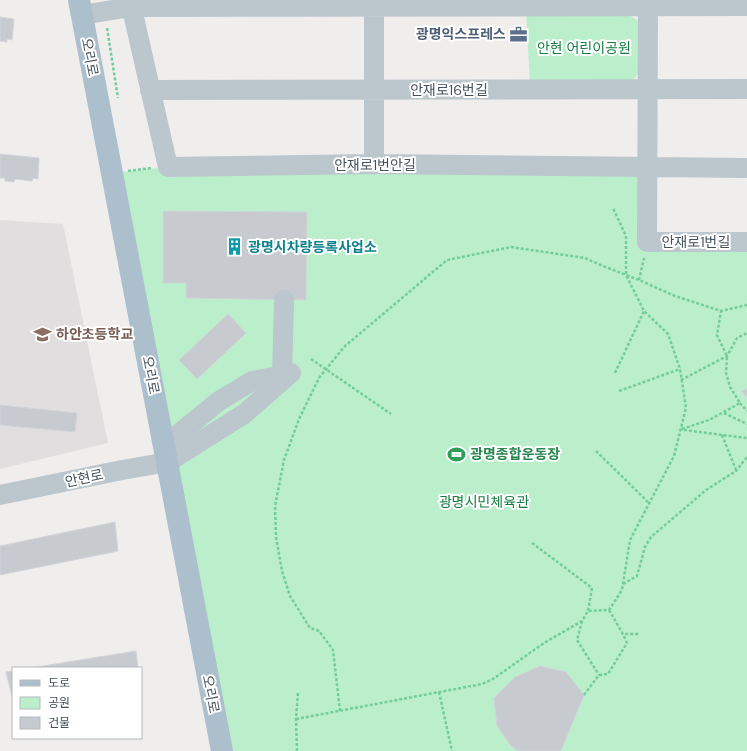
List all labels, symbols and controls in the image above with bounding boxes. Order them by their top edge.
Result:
office icon: 광명익스프레스 [509,24,529,44]
place label: 광명익스프레스 [416,25,506,43]
street label: 오리로 [77,36,103,78]
park label: 안현 어린이공원 [537,39,631,57]
street label: 안재로16번길 [410,81,488,99]
street label: 안재로1번안길 [334,156,416,174]
street label: 안재로1번길 [662,233,730,251]
building icon: 광명시차량등록사업소 [225,237,245,257]
place label: 광명시차량등록사업소 [248,238,377,256]
school or university icon: 하안초등학교 [33,324,53,344]
place label: 하안초등학교 [56,325,133,343]
street label: 오리로 [138,354,164,396]
sports icon: 광명종합운동장 [447,444,467,464]
place label: 광명종합운동장 [470,445,560,463]
street label: 안현로 [63,465,105,491]
park label: 광명시민체육관 [439,493,529,511]
legend [12,667,142,739]
street label: 오리로 [198,673,224,715]
text: 도로 [48,675,70,691]
text: 공원 [48,695,70,711]
text: 건물 [48,715,70,731]

